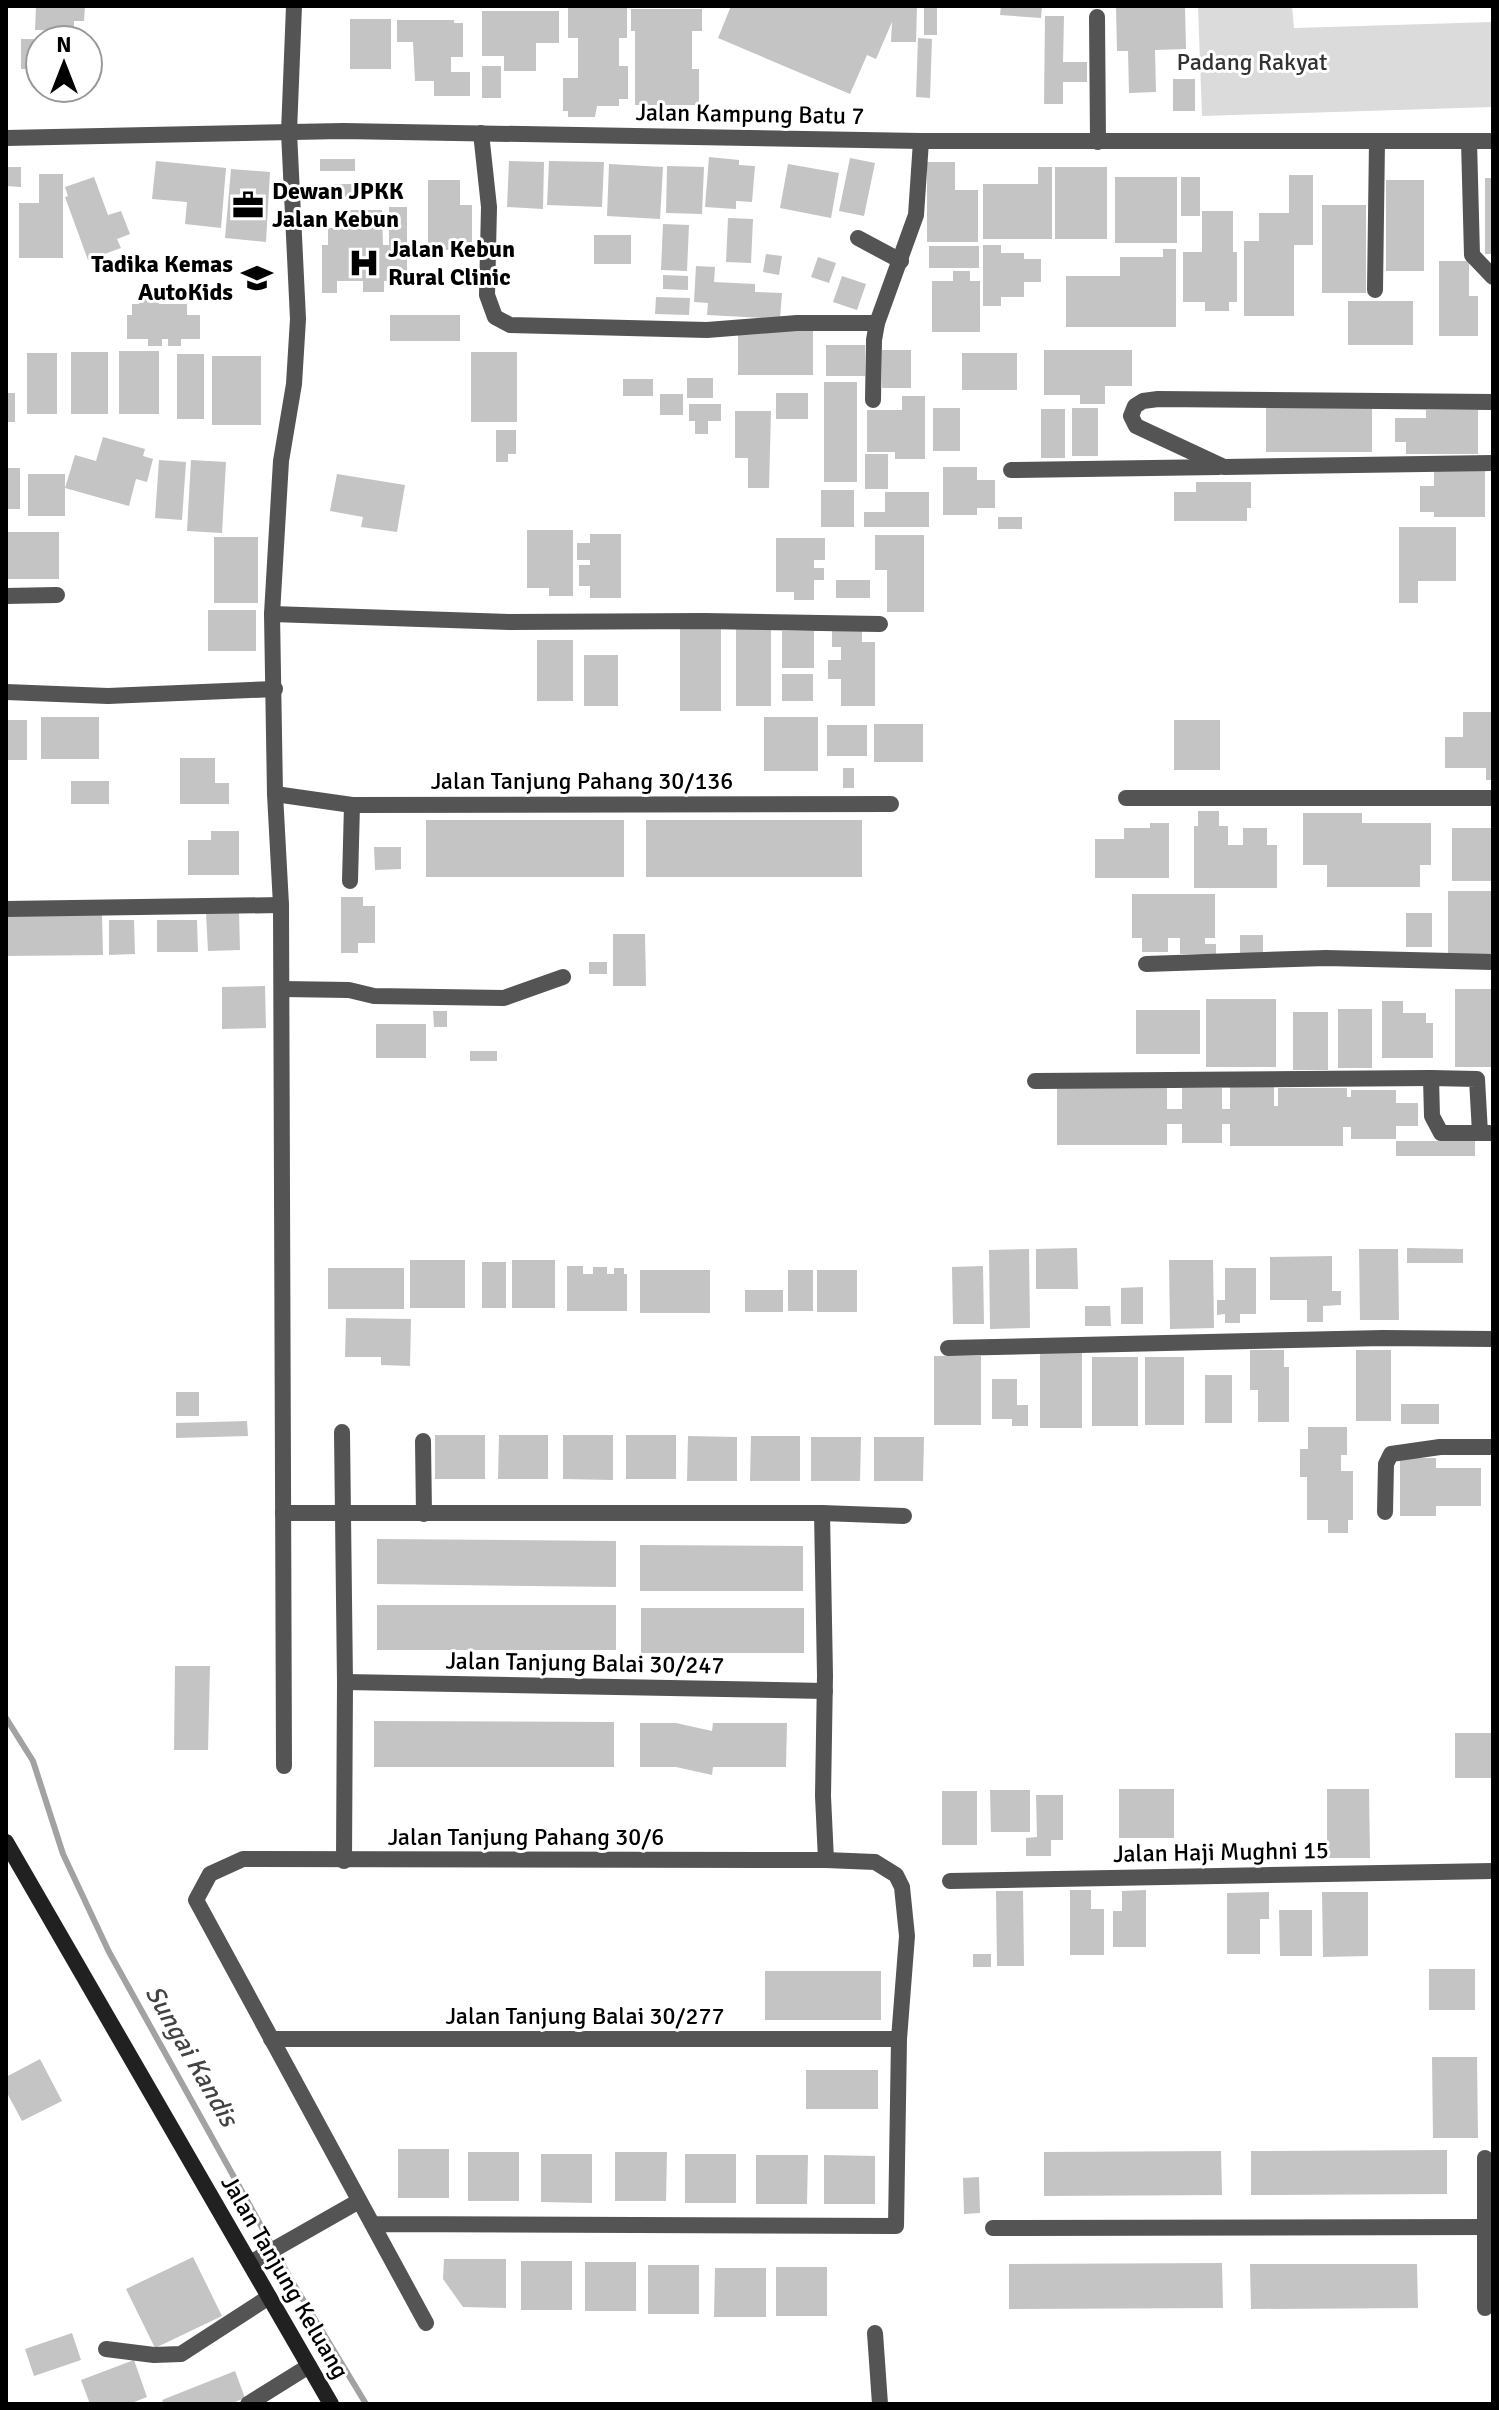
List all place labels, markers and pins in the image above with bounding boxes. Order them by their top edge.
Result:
place label: Dewan JPKK Jalan Kebun [272,176,404,234]
office icon: Dewan JPKK Jalan Kebun [231,188,265,222]
place label: Jalan Kebun Rural Clinic [388,234,515,292]
hospital icon: Jalan Kebun Rural Clinic [347,246,381,280]
place label: Tadika Kemas AutoKids [91,249,233,307]
school or university icon: Tadika Kemas AutoKids [240,261,274,295]

